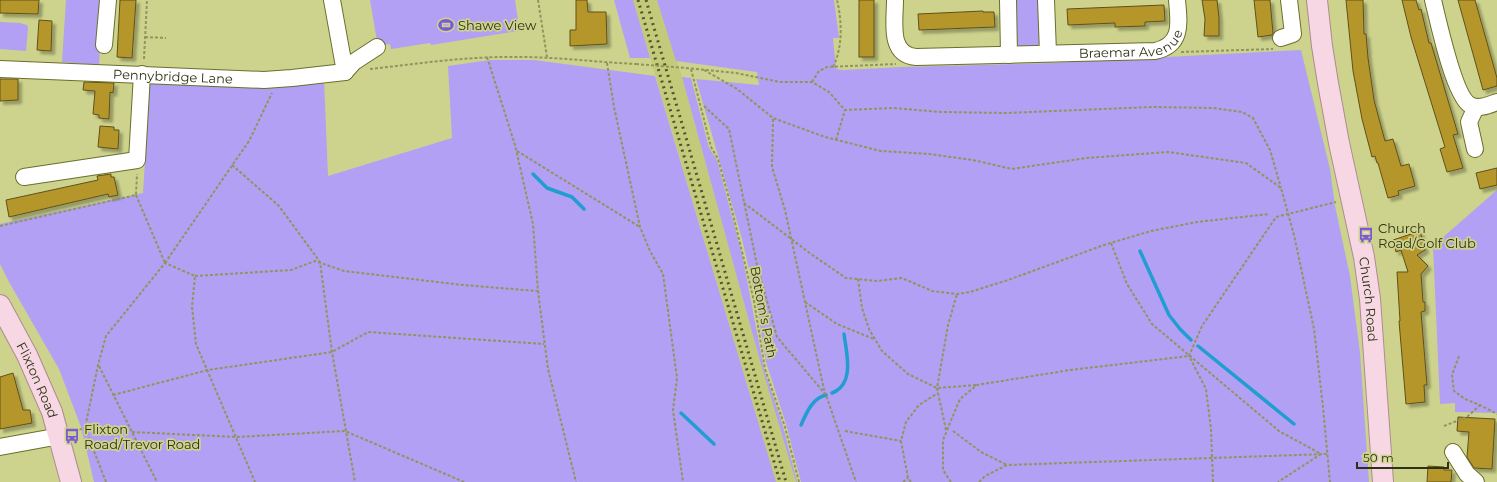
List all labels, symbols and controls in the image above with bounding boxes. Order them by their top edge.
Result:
sports icon: Shawe View [437,16,455,34]
place label: Shawe View [458,17,537,33]
street label: Braemar Avenue [1079,27,1186,61]
street label: Pennybridge Lane [113,66,233,87]
place label: Church Road/Golf Club [1378,220,1476,251]
bus stop icon: Church Road/Golf Club [1357,226,1375,244]
street label: Church Road [1356,256,1381,342]
street label: Bottom's Path [747,265,781,359]
street label: Flixton Road [13,339,61,420]
place label: Flixton Road/Trevor Road [84,421,200,452]
bus stop icon: Flixton Road/Trevor Road [63,427,81,445]
scale bar [1357,444,1448,470]
text: 50 m [1363,450,1394,465]

